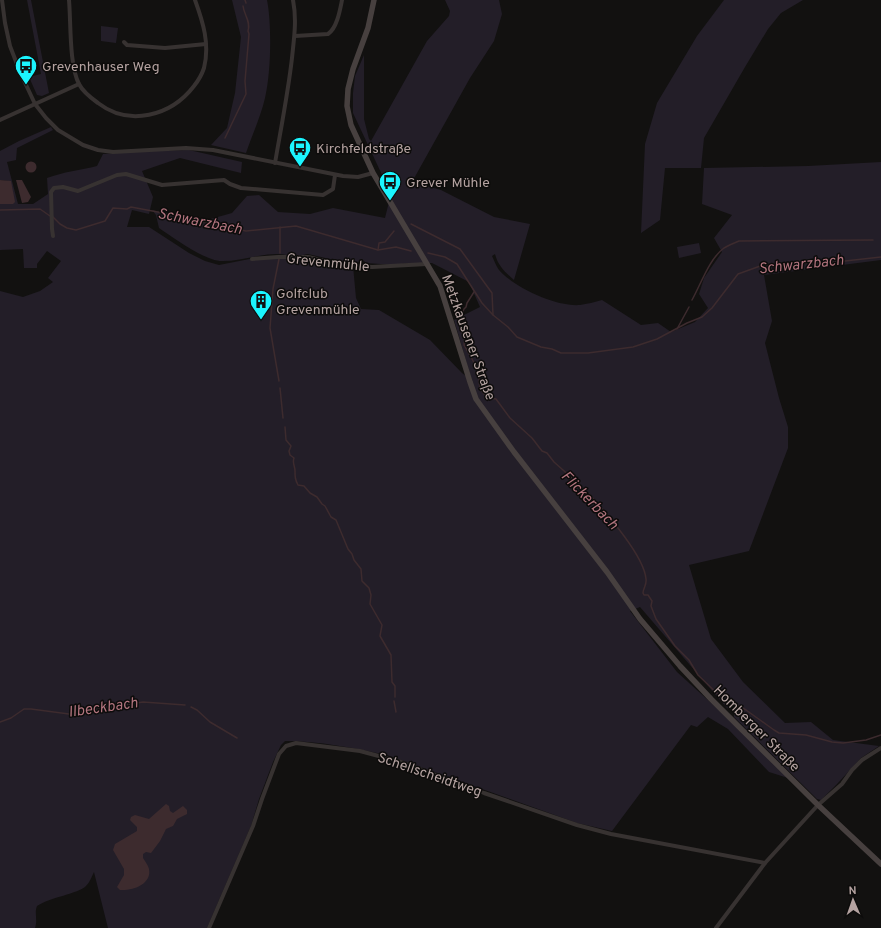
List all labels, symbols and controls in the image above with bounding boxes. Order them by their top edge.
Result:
bus stop icon: Grevenhauser Weg [13,53,39,86]
place label: Grevenhauser Weg [42,59,160,76]
bus stop icon: Kirchfeldstraße [287,135,313,168]
place label: Kirchfeldstraße [316,141,411,158]
bus stop icon: Grever Mühle [377,169,403,202]
place label: Grever Mühle [406,175,490,192]
water label: Schwarzbach [156,205,244,240]
street label: Grevenmühle [285,251,370,276]
water label: Schwarzbach [758,252,845,279]
street label: Metzkausener Straße [437,272,498,403]
place label: Golfclub Grevenmühle [276,286,360,319]
building icon: Golfclub Grevenmühle [248,288,274,321]
water label: Flickerbach [556,468,622,535]
street label: Homberger Straße [709,682,803,776]
water label: Ilbeckbach [67,694,139,723]
street label: Schellscheidtweg [375,750,484,801]
north arrow [833,880,873,920]
text: N [848,884,857,898]

